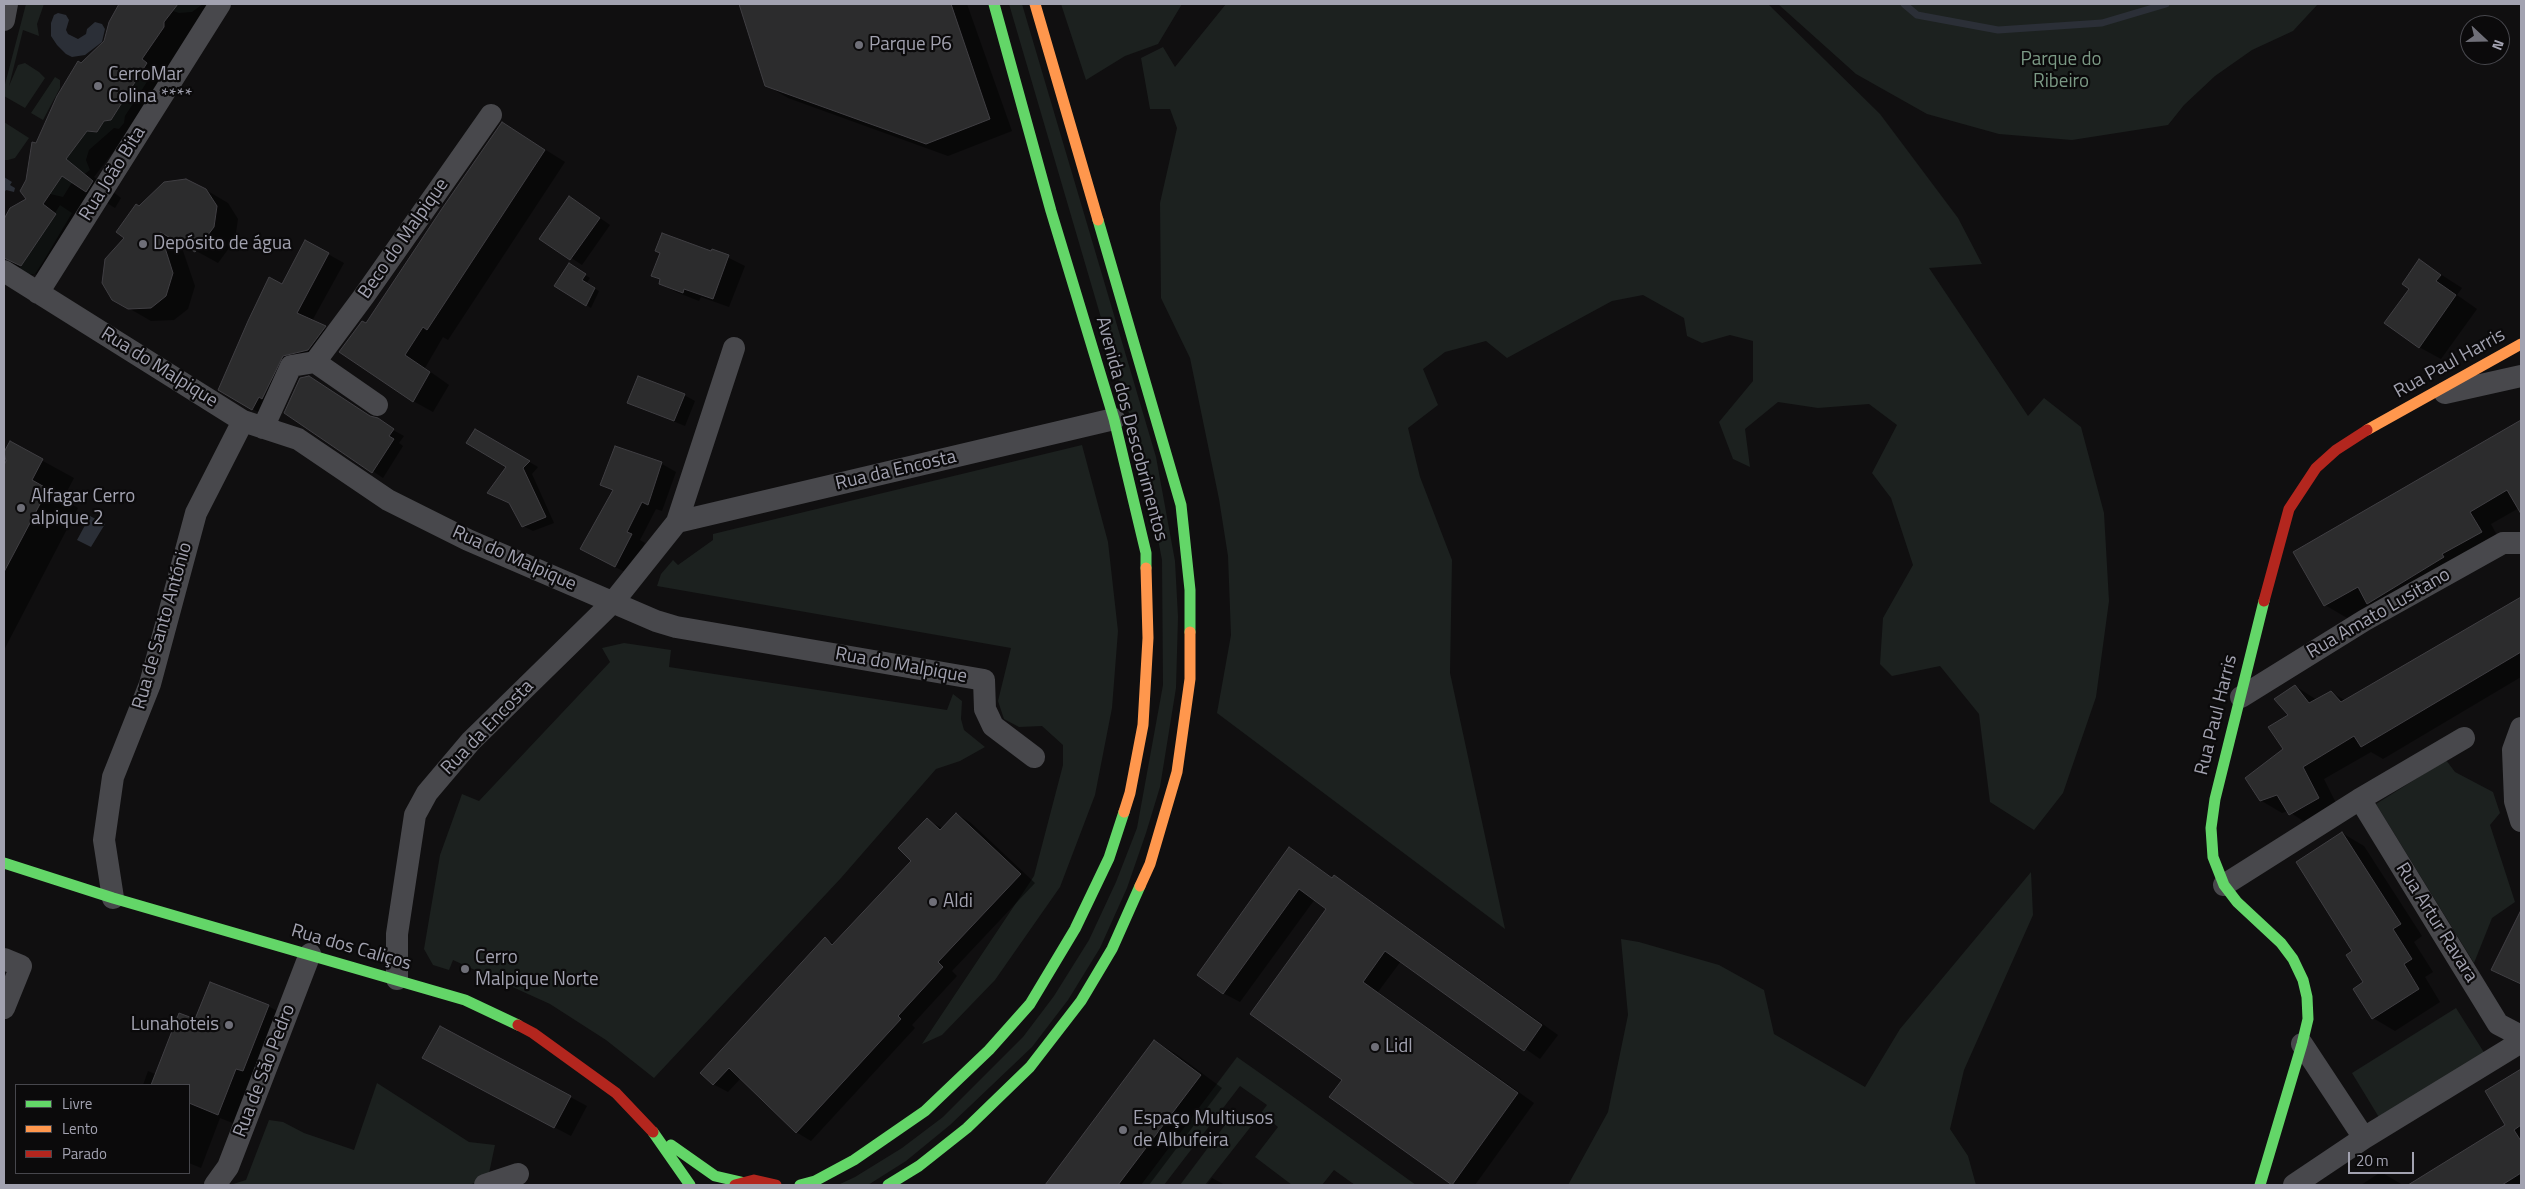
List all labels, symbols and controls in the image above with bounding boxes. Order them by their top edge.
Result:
north arrow [2460,15,2510,65]
place label: Parque P6 [869,34,952,56]
text: N [2487,37,2510,53]
marker: Parque P6 [853,39,865,51]
park label: Parque do Ribeiro [2021,49,2101,93]
place label: CerroMar Colina **** [108,64,193,108]
marker: CerroMar Colina **** [92,80,104,92]
street label: Rua João Bita [75,123,151,225]
street label: Beco do Malpique [354,174,454,304]
place label: Depósito de água [153,233,291,255]
marker: Depósito de água [137,238,149,250]
street label: Avenida dos Descobrimentos [1090,314,1172,544]
street label: Rua do Malpique [96,323,222,413]
street label: Rua Paul Harris [2391,324,2509,404]
street label: Rua da Encosta [833,446,959,496]
place label: Alfagar Cerro alpique 2 [31,486,135,530]
marker: Alfagar Cerro alpique 2 [15,502,27,514]
street label: Rua do Malpique [448,521,580,597]
street label: Rua de Santo António [128,540,198,712]
street label: Rua Amato Lusitano [2303,564,2455,664]
street label: Rua do Malpique [833,643,969,689]
street label: Rua Paul Harris [2191,652,2243,778]
street label: Rua da Encosta [437,676,539,780]
street label: Rua Artur Ravara [2390,859,2482,987]
place label: Aldi [943,891,973,913]
marker: Aldi [927,896,939,908]
street label: Rua dos Caliços [288,920,414,976]
place label: Cerro Malpique Norte [475,947,599,991]
marker: Cerro Malpique Norte [459,963,471,975]
street label: Rua de São Pedro [229,1001,301,1141]
place label: Lunahoteis [131,1014,219,1036]
marker: Lunahoteis [223,1019,235,1031]
place label: Lidl [1385,1036,1413,1058]
marker: Lidl [1369,1041,1381,1053]
legend [15,1084,190,1174]
text: Livre [62,1092,92,1115]
place label: Espaço Multiusos de Albufeira [1133,1108,1273,1152]
text: Lento [62,1117,98,1140]
marker: Espaço Multiusos de Albufeira [1117,1124,1129,1136]
text: Parado [62,1142,107,1165]
scale bar [2350,1142,2416,1174]
text: 20 m [2356,1149,2389,1172]

